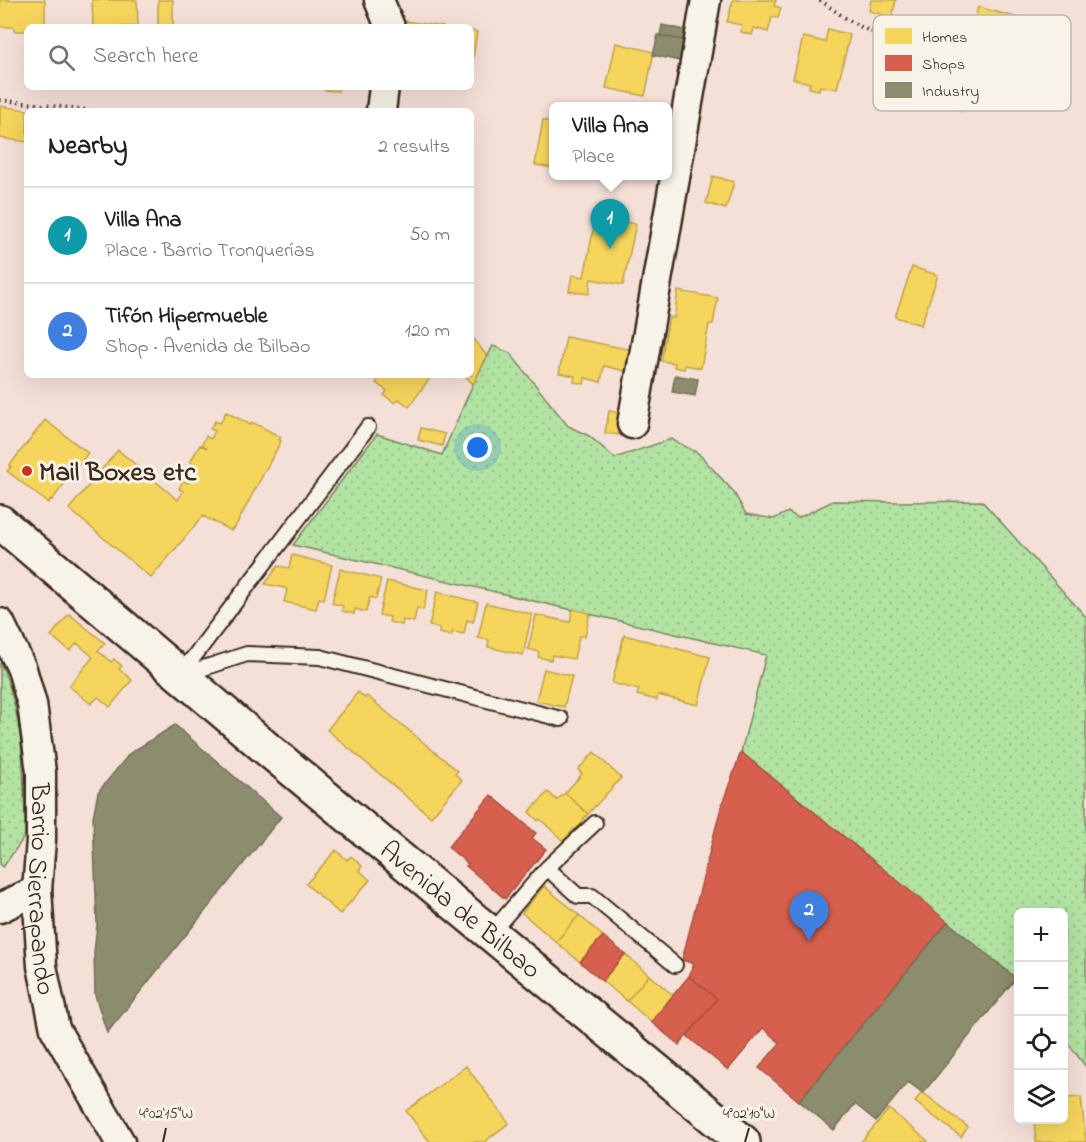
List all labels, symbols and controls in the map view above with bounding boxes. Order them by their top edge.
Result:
legend [873,15,1071,111]
search box [24,24,474,90]
text: Homes [922,26,967,50]
icon: search [45,41,78,74]
text: Search here [93,41,198,73]
text: Shops [922,53,965,77]
text: Industry [922,80,979,104]
popup [549,102,672,180]
text: Villa Ana [572,111,649,143]
text: Nearby [48,128,127,166]
text: 2 results [378,133,450,162]
text: Place [572,143,615,172]
pin: 1 [590,200,630,249]
text: Villa Ana [105,205,181,237]
text: 1 [64,221,71,250]
text: 50 m [409,221,450,250]
text: Place · Barrio Tronquerías [105,237,315,266]
text: Tifón Hipermueble [105,301,268,333]
text: 2 [63,317,72,346]
text: 120 m [405,317,450,346]
text: Shop · Avenida de Bilbao [105,333,310,362]
your location [463,433,492,462]
place label: Mail Boxes etc [39,454,197,493]
marker: Mail Boxes etc [20,464,34,478]
street label: Barrio Sierrapando [15,782,65,999]
street label: Avenida de Bilbao [370,833,549,989]
pin: 2 [790,892,828,941]
map controls [1014,908,1068,1124]
button: + [1014,908,1068,962]
button: − [1014,962,1068,1016]
button: locate [1014,1016,1068,1070]
button: layers [1014,1070,1068,1124]
text: 4°02'15"W [139,1103,193,1125]
text: 4°02'10"W [723,1103,775,1125]

